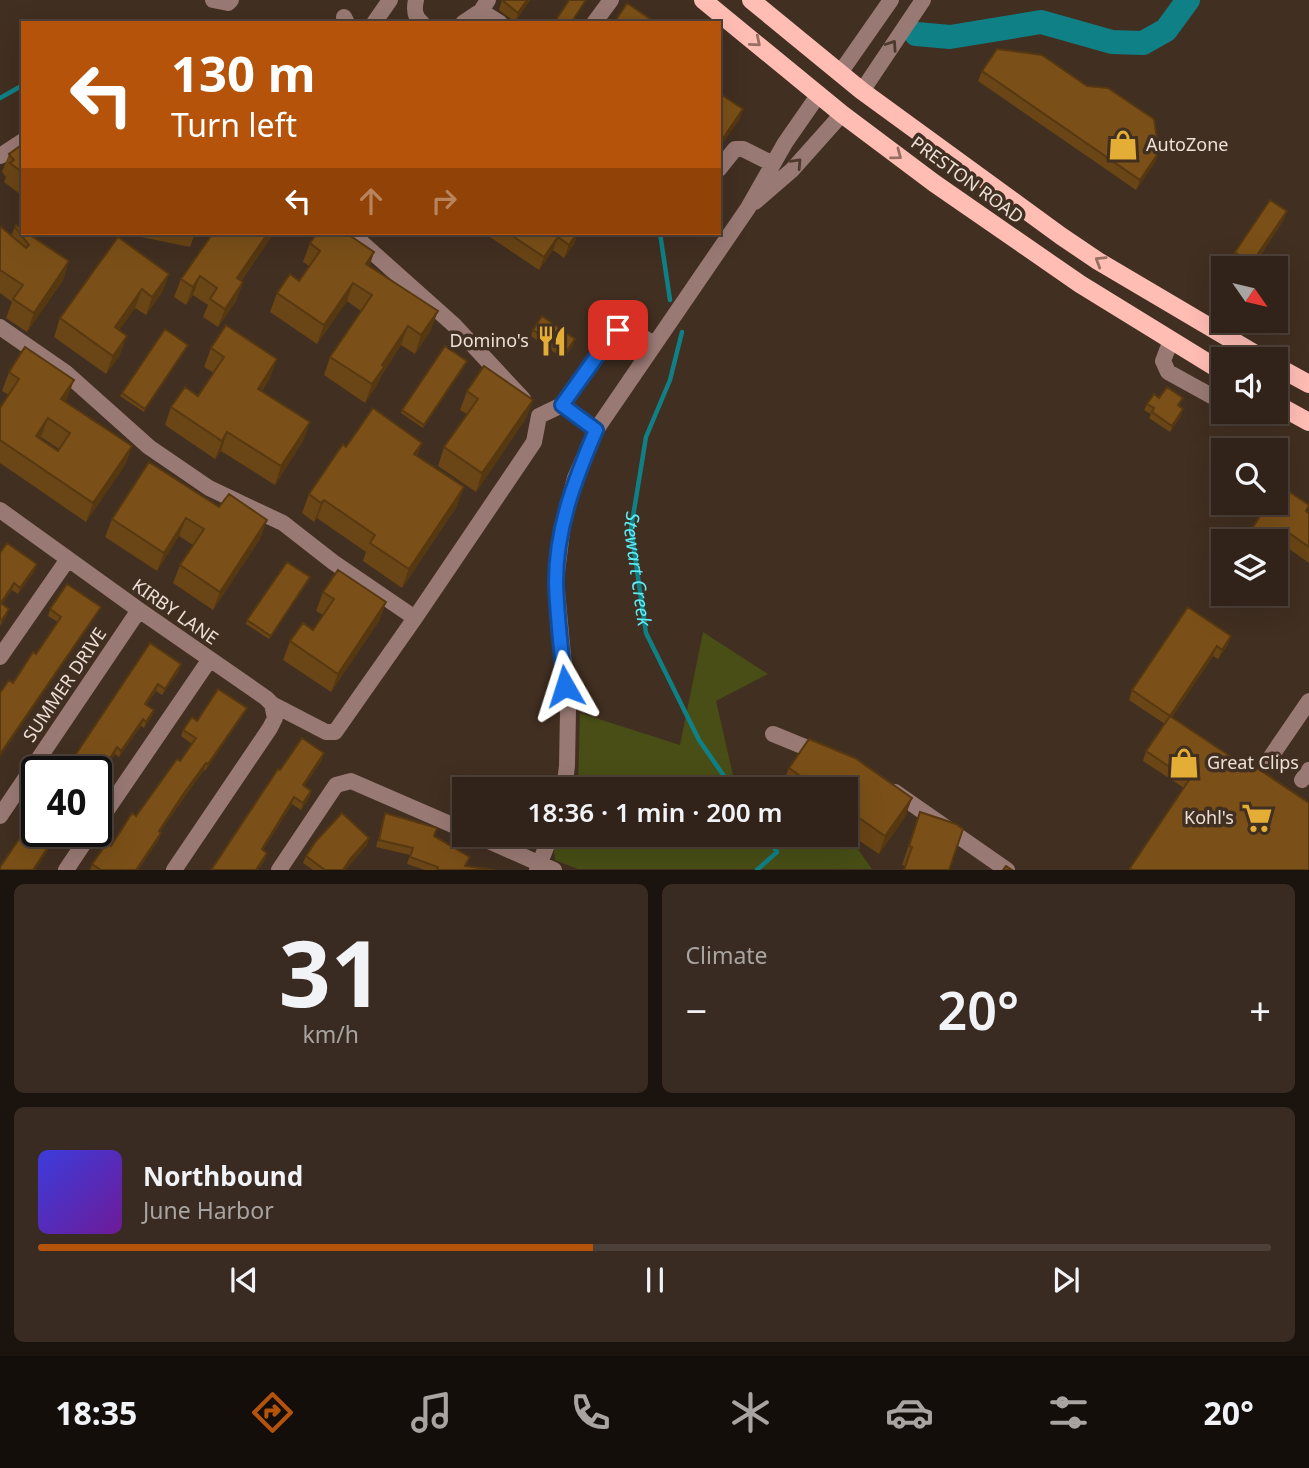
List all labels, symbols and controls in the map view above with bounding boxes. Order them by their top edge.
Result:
one-way arrow [748,34,761,47]
text: 130 m [171,40,316,106]
one-way arrow [884,40,897,53]
icon: left [56,49,147,140]
text: Turn left [171,103,297,146]
shop icon: AutoZone [1106,128,1140,162]
street label: PRESTON ROAD [907,130,1029,228]
place label: AutoZone [1146,132,1228,156]
one-way arrow [889,147,901,159]
one-way arrow [789,158,802,171]
icon: left [279,182,317,220]
icon: ahead [352,182,390,220]
icon: right [425,182,463,220]
north arrow [1211,256,1288,332]
map controls [1211,256,1288,606]
one-way arrow [1095,257,1108,270]
pin [588,300,648,360]
icon: arrive [599,311,637,349]
restaurant icon: Domino's [535,324,569,358]
place label: Domino's [450,328,529,352]
button: sound [1211,347,1288,424]
button: search [1211,438,1288,515]
water label: Stewart Creek [618,510,658,628]
button: layers [1211,529,1288,606]
street label: KIRBY LANE [128,573,223,650]
street label: SUMMER DRIVE [17,623,111,746]
position arrow [528,649,602,723]
shop icon: Great Clips [1167,746,1201,780]
place label: Great Clips [1207,750,1299,774]
speed limit sign: 40 [21,756,112,847]
text: 18:36 · 1 min · 200 m [528,794,782,830]
supermarket icon: Kohl's [1240,801,1274,835]
place label: Kohl's [1184,805,1234,829]
text: 31 [279,910,383,1034]
text: Climate [686,939,768,971]
text: 20° [937,974,1019,1045]
text: − [686,984,707,1036]
text: + [1249,984,1271,1036]
text: km/h [302,1018,359,1050]
text: Northbound [143,1158,303,1194]
text: June Harbor [143,1194,274,1226]
icon: previous [225,1261,263,1299]
icon: pause [636,1261,674,1299]
icon: next [1047,1261,1085,1299]
icon: directions [248,1388,297,1437]
icon: music [407,1388,456,1437]
icon: phone [566,1388,615,1437]
icon: climate [726,1388,775,1437]
icon: car [885,1388,934,1437]
icon: filters [1044,1388,1093,1437]
text: 18:35 [55,1391,137,1434]
text: 20° [1204,1391,1254,1434]

